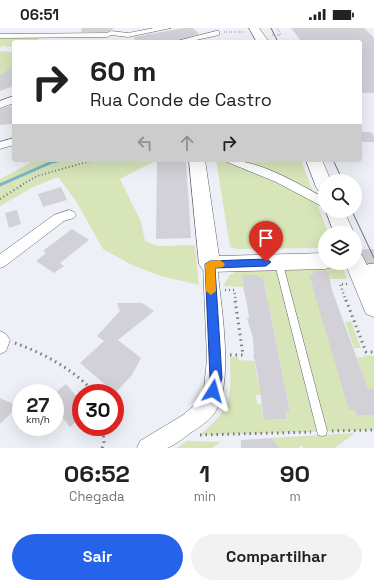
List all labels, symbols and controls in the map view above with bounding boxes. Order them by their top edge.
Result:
text: 06:51 [20,5,59,24]
text: 60 m [90,53,156,89]
icon: right [24,56,76,108]
text: Rua Conde de Castro [90,88,272,111]
icon: left [134,132,156,154]
icon: ahead [176,132,198,154]
icon: right [218,132,240,154]
map controls [318,174,362,270]
button: search [318,174,362,218]
pin [249,221,283,262]
button: layers [318,226,362,270]
icon: arrive [255,227,277,249]
position arrow [192,370,234,412]
speed limit sign: 30 [72,384,124,436]
text: 27 [27,392,49,418]
text: km/h [26,413,50,426]
text: 06:52 [64,458,130,489]
text: 1 [199,458,210,489]
text: 90 [280,458,310,489]
text: Chegada [69,488,125,505]
text: min [194,488,216,505]
text: m [289,488,301,505]
button: Sair [12,534,183,580]
button: Compartilhar [191,534,362,580]

